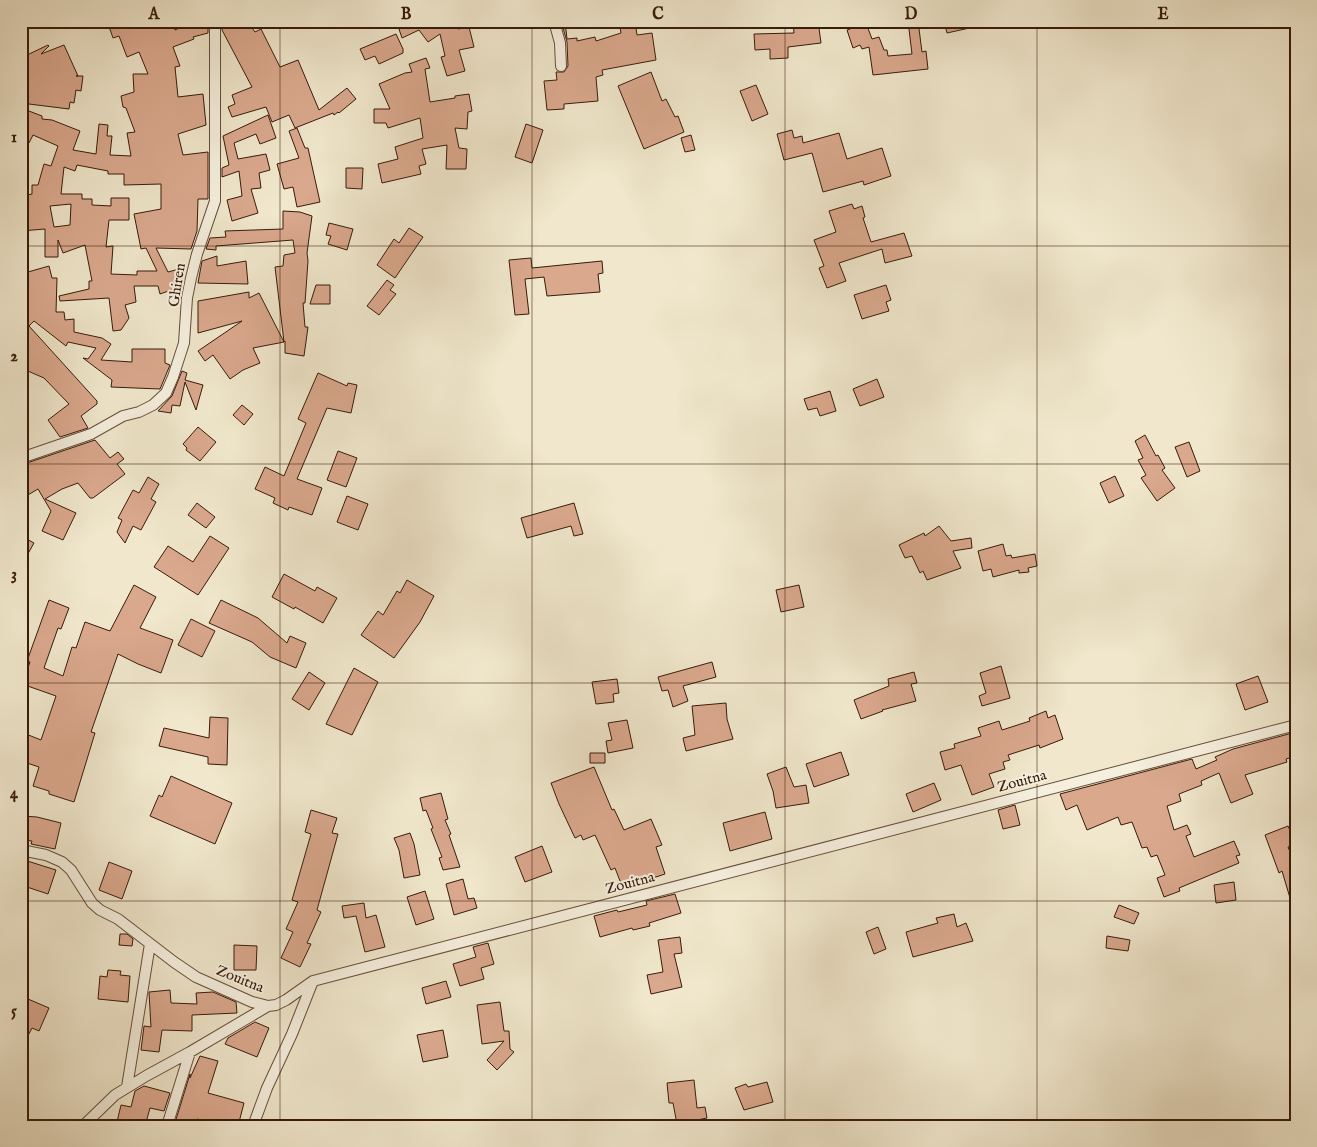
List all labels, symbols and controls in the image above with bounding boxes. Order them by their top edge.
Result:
text: A [148,5,161,25]
text: B [401,5,412,25]
text: C [652,5,664,25]
text: D [905,5,918,25]
text: E [1157,5,1169,25]
text: 1 [11,128,17,148]
street label: Ghiren [164,262,190,308]
text: 2 [10,347,18,367]
text: 3 [11,565,17,585]
street label: Zouitna [995,765,1049,797]
text: 4 [10,784,19,804]
street label: Zouitna [603,867,657,899]
street label: Zouitna [213,961,267,997]
text: 5 [11,1002,17,1022]

